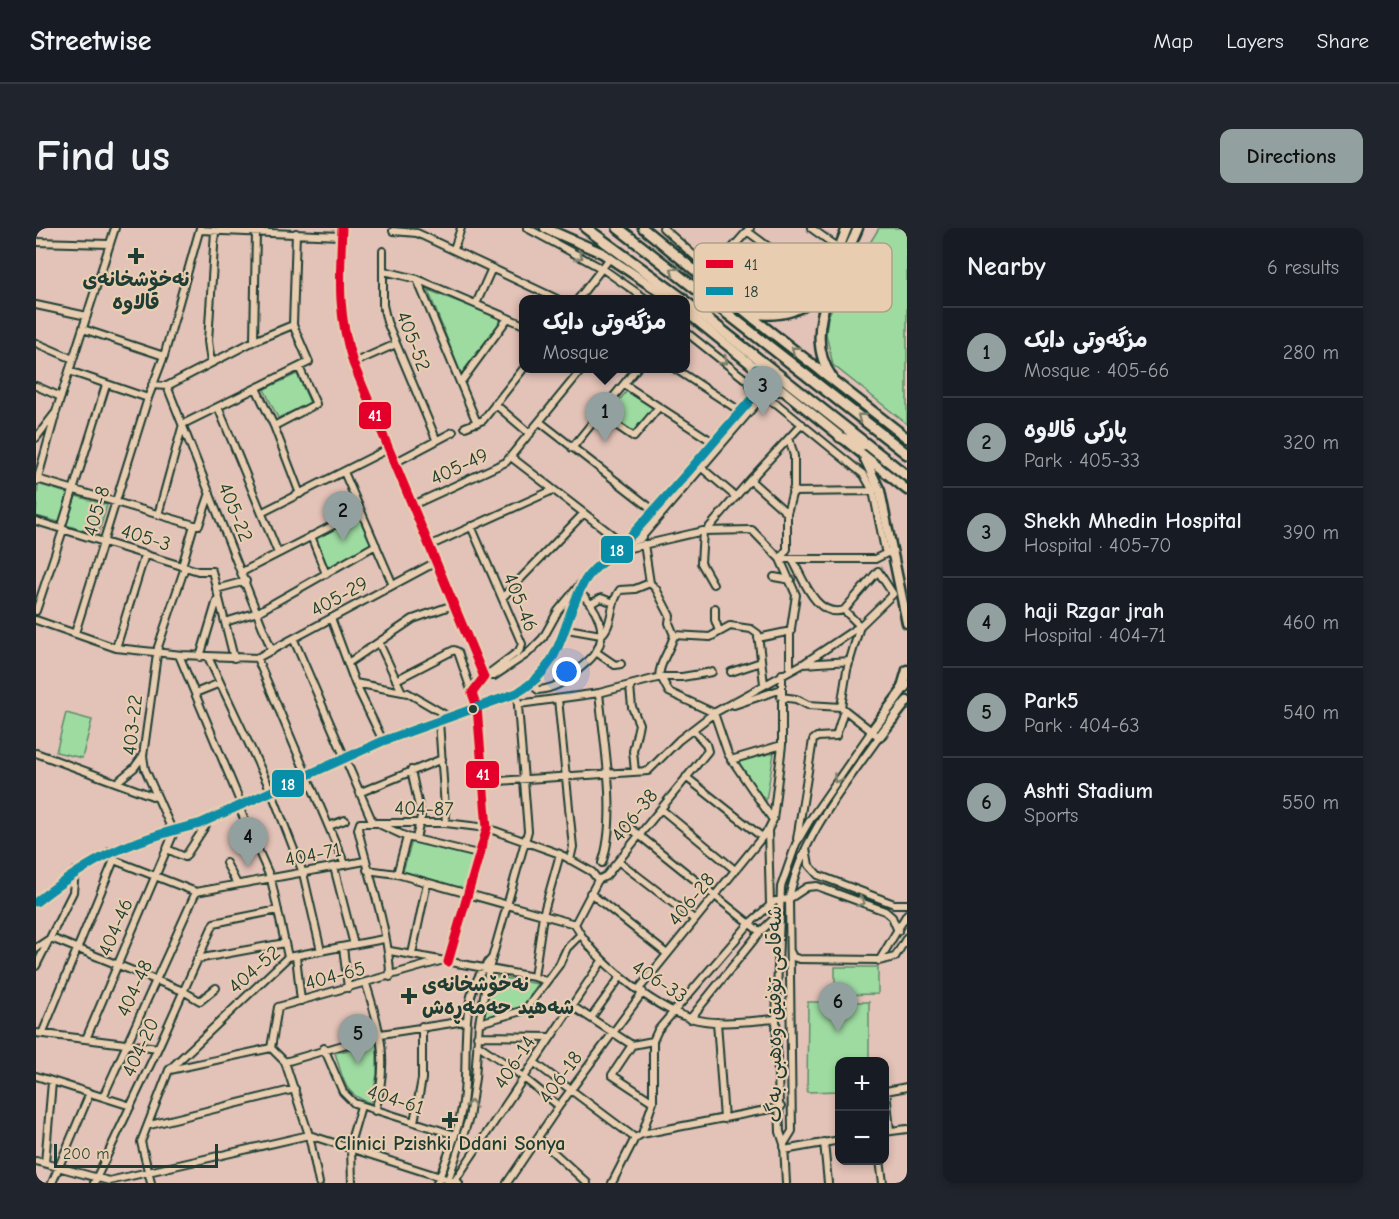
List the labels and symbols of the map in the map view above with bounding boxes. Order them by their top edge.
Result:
legend [694,243,892,312]
marker: نەخۆشخانەی قالاوە [127,247,145,265]
one-way arrow [572,248,583,260]
text: 41 [744,256,758,274]
place label: نەخۆشخانەی قالاوە [82,268,190,315]
one-way arrow [670,268,681,279]
text: 18 [744,283,759,301]
street label: 405-52 [392,308,435,374]
one-way arrow [790,347,801,358]
one-way arrow [717,354,728,365]
pin: 3 [744,366,782,416]
pin: 1 [586,392,624,442]
line badge: 41 [358,401,392,430]
text: 41 [368,407,382,425]
one-way arrow [857,414,868,425]
street label: 405-49 [427,443,492,490]
street label: 405-22 [213,479,258,545]
street label: 405-8 [78,483,115,539]
pin: 2 [324,492,362,541]
street label: 405-3 [118,519,174,556]
line badge: 18 [600,535,634,564]
text: 18 [610,542,624,560]
street label: 405-46 [498,569,543,635]
street label: 405-29 [307,571,372,621]
your location [552,657,581,686]
street label: 403-22 [118,694,147,757]
unlabelled marker [467,703,479,715]
line badge: 41 [465,760,500,789]
text: 41 [476,766,490,784]
line badge: 18 [271,769,305,798]
one-way arrow [834,773,845,784]
text: 18 [281,776,295,794]
street label: 406-38 [606,784,663,846]
street label: 404-87 [394,796,454,821]
pin: 4 [228,818,268,867]
street label: 404-71 [283,838,343,871]
street label: 406-28 [663,868,720,930]
street label: 404-46 [93,895,138,959]
one-way arrow [856,895,866,908]
street label: شەقامی تۆفیق وەهبی بەگ [763,905,787,1123]
street label: 404-52 [224,941,285,998]
street label: 406-33 [628,955,692,1008]
street label: 404-48 [111,956,157,1020]
street label: 404-65 [303,956,368,995]
place label: نەخۆشخانەی شەهید حەمەڕەش [422,973,574,1024]
pin: 6 [818,982,858,1032]
marker: نەخۆشخانەی شەهید حەمەڕەش [400,987,418,1005]
street label: 404-20 [117,1014,164,1080]
pin: 5 [338,1014,378,1064]
street label: 406-14 [489,1032,540,1093]
street label: 406-18 [534,1047,587,1108]
street label: 404-61 [365,1080,427,1119]
one-way arrow [464,1099,477,1109]
marker: Clinici Pzishki Ddani Sonya [441,1111,459,1129]
place label: Clinici Pzishki Ddani Sonya [335,1132,565,1155]
scale bar [54,1141,218,1168]

